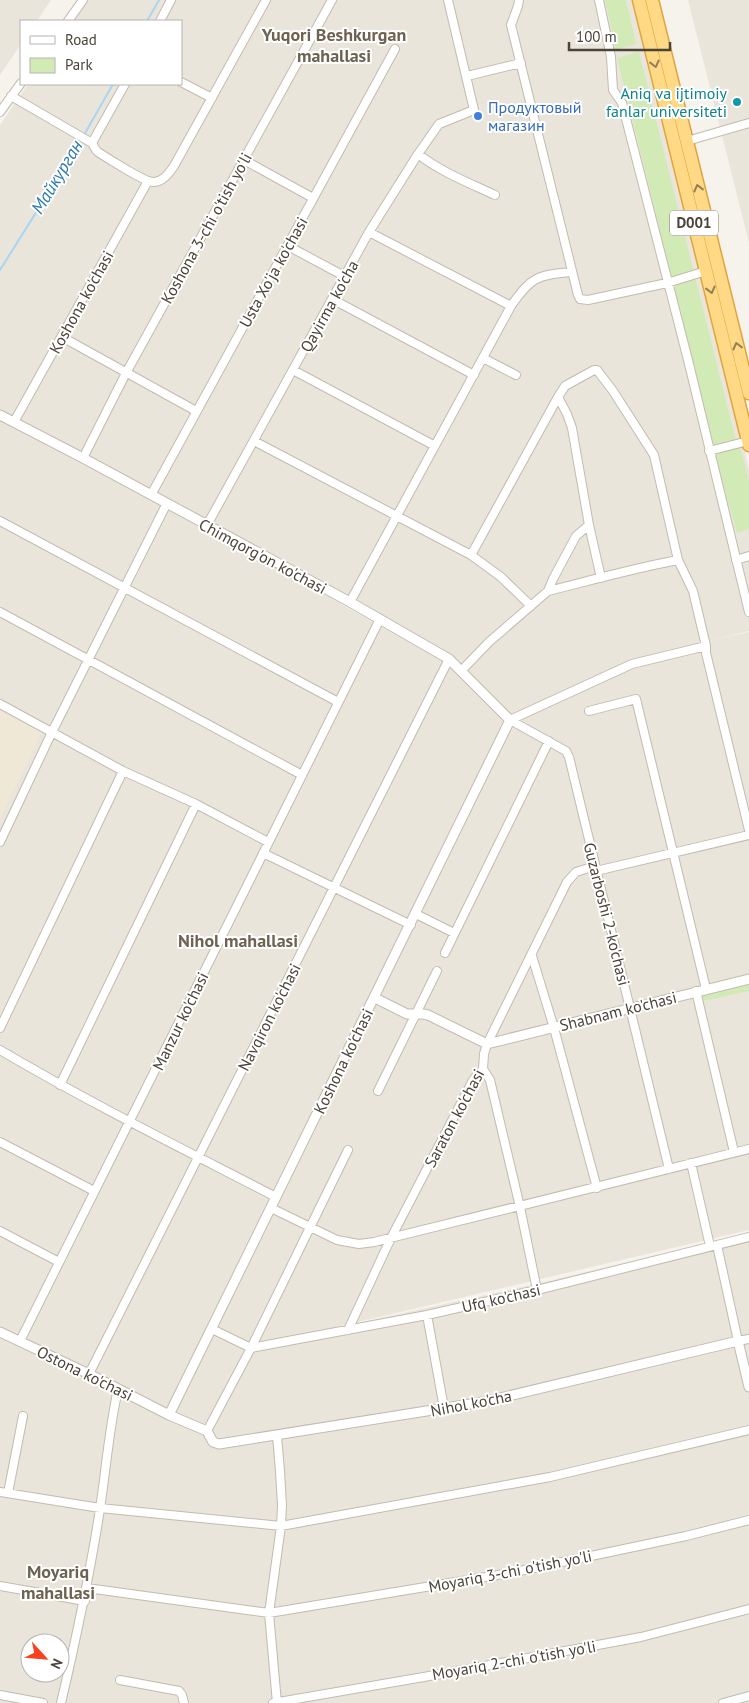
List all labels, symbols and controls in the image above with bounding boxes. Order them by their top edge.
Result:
legend [20,20,182,85]
scale bar [569,20,670,52]
district label: Yuqori Beshkurgan mahallasi [261,23,406,67]
text: 100 m [576,27,617,46]
text: Road [65,30,97,49]
text: Park [65,55,93,74]
one-way arrow [649,60,660,69]
place label: Aniq va ijtimoiy fanlar universiteti [606,83,728,121]
marker: Aniq va ijtimoiy fanlar universiteti [731,96,743,108]
place label: Продуктовый магазин [488,97,581,135]
marker: Продуктовый магазин [472,110,484,122]
water label: Майкурган [26,135,88,218]
street label: Koshona 3-chi o'tish yo'li [156,149,256,307]
one-way arrow [693,184,704,193]
road number: D001 [670,210,718,236]
street label: Usta Xo'ja ko'chasi [234,213,312,331]
street label: Koshona ko'chasi [44,247,118,357]
street label: Qayirma ko'cha [295,256,363,356]
one-way arrow [705,286,716,295]
one-way arrow [732,341,743,350]
street label: Chimqorg'on ko'chasi [196,514,330,598]
street label: Guzarboshi 2-ko'chasi [580,840,634,988]
district label: Nihol mahallasi [178,929,298,952]
street label: Navqiron ko'chasi [233,960,305,1074]
street label: Manzur ko'chasi [148,969,212,1073]
street label: Shabnam ko'chasi [557,987,679,1035]
street label: Koshona ko'chasi [309,1005,377,1117]
street label: Saraton ko'chasi [420,1065,488,1171]
street label: Ufq ko'chasi [460,1279,542,1317]
street label: Ostona ko'chasi [34,1341,136,1405]
street label: Nihol ko'cha [429,1385,513,1421]
street label: Moyariq 3-chi o'tish yo'li [427,1545,593,1597]
district label: Moyariq mahallasi [21,1560,95,1604]
north arrow [20,1633,70,1683]
street label: Moyariq 2-chi o'tish yo'li [431,1636,597,1684]
text: N [47,1656,67,1672]

